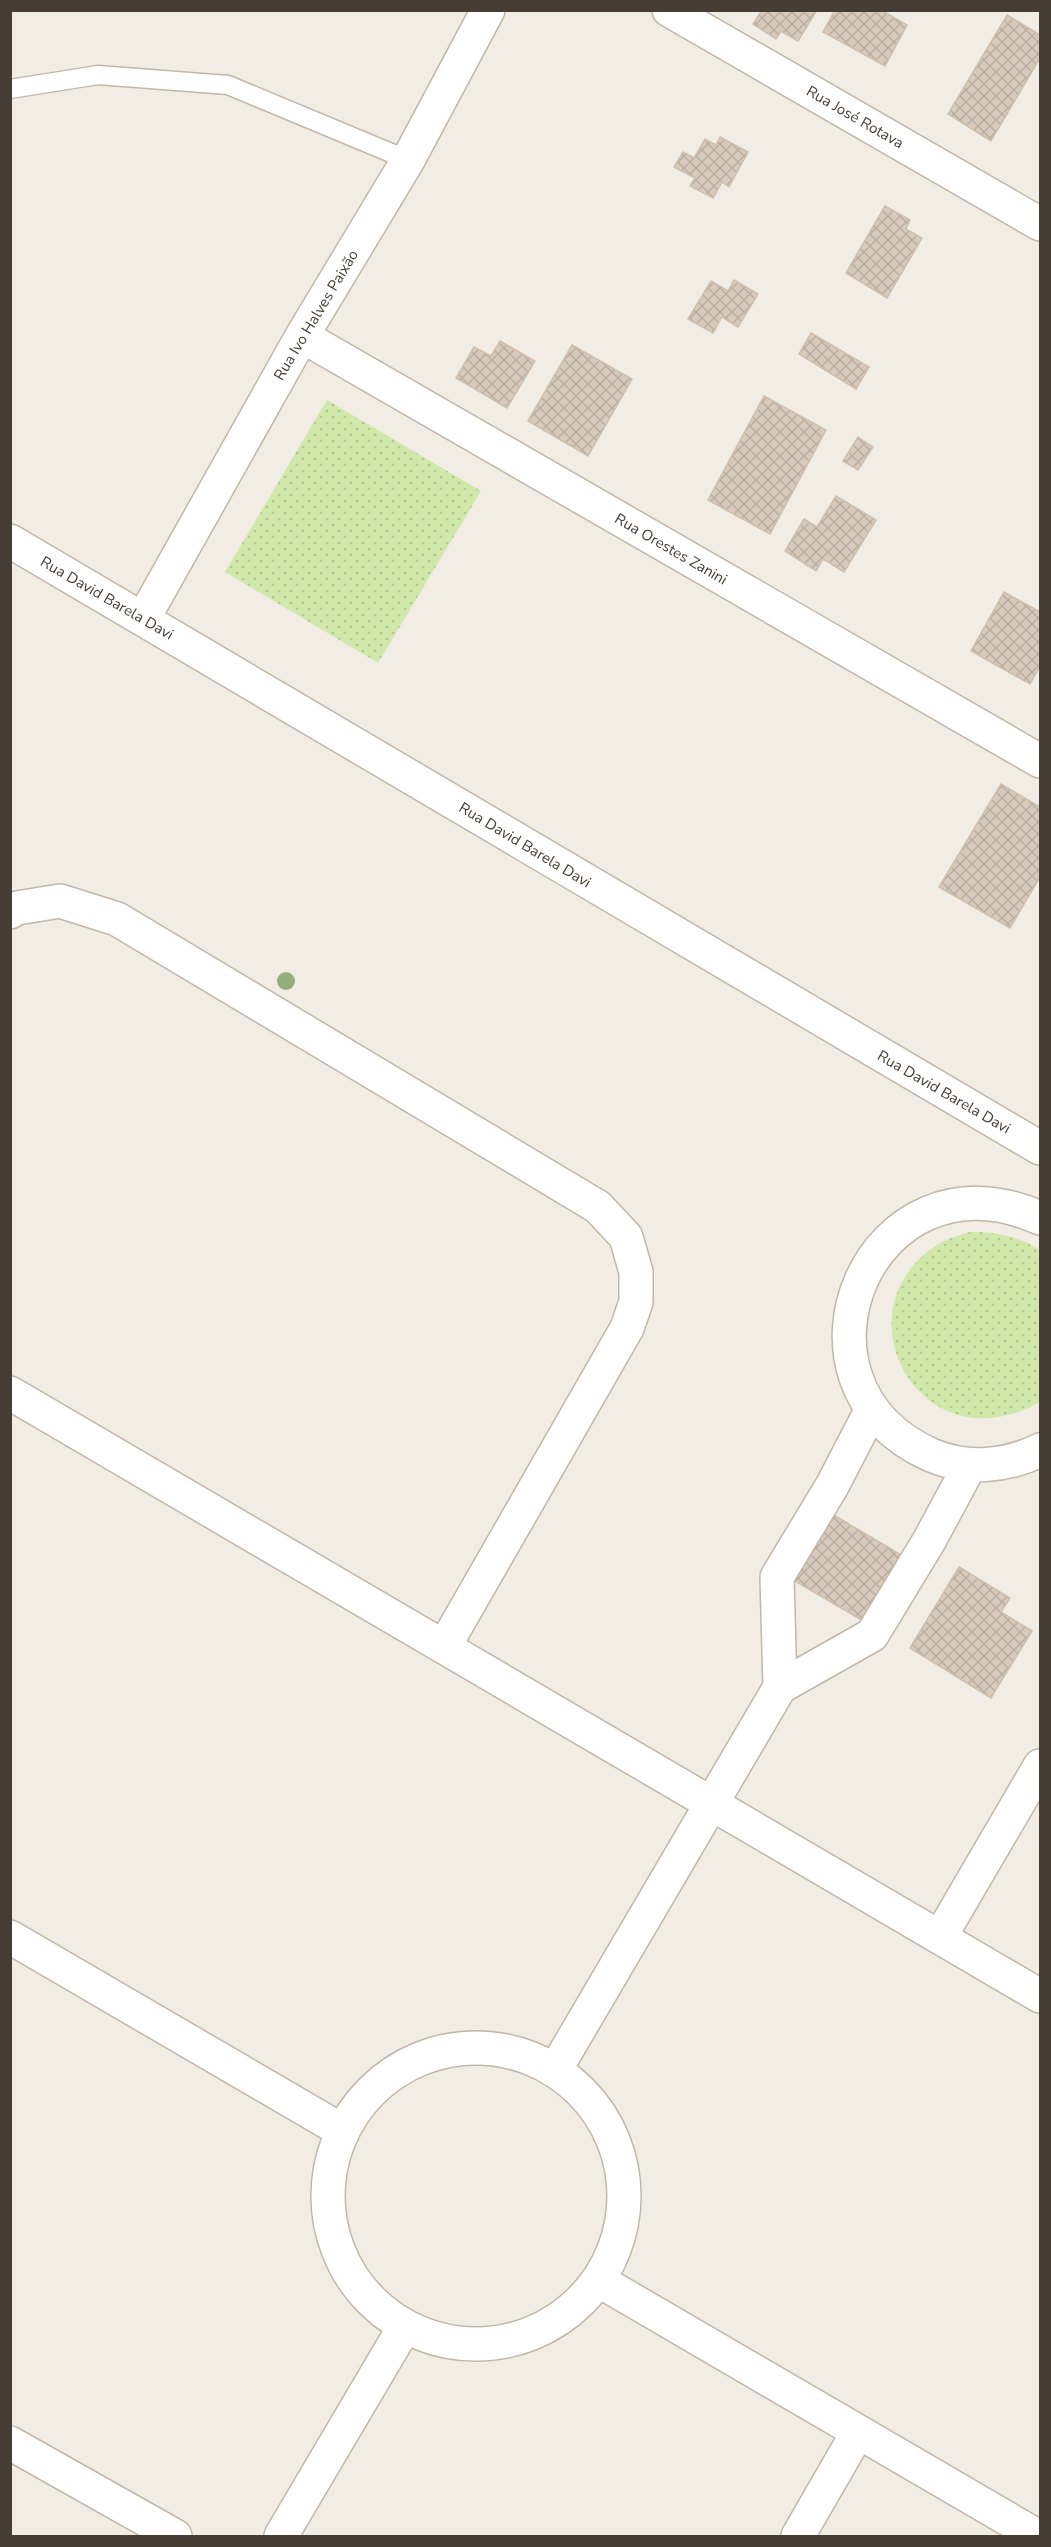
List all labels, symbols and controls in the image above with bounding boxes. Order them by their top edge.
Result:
street label: Rua José Rotava [803,81,907,153]
street label: Rua Ivo Halves Paixão [269,246,363,384]
street label: Rua Orestes Zanini [611,509,731,589]
street label: Rua David Barela Davi [37,552,177,644]
street label: Rua David Barela Davi [455,798,595,892]
street label: Rua David Barela Davi [874,1046,1014,1138]

